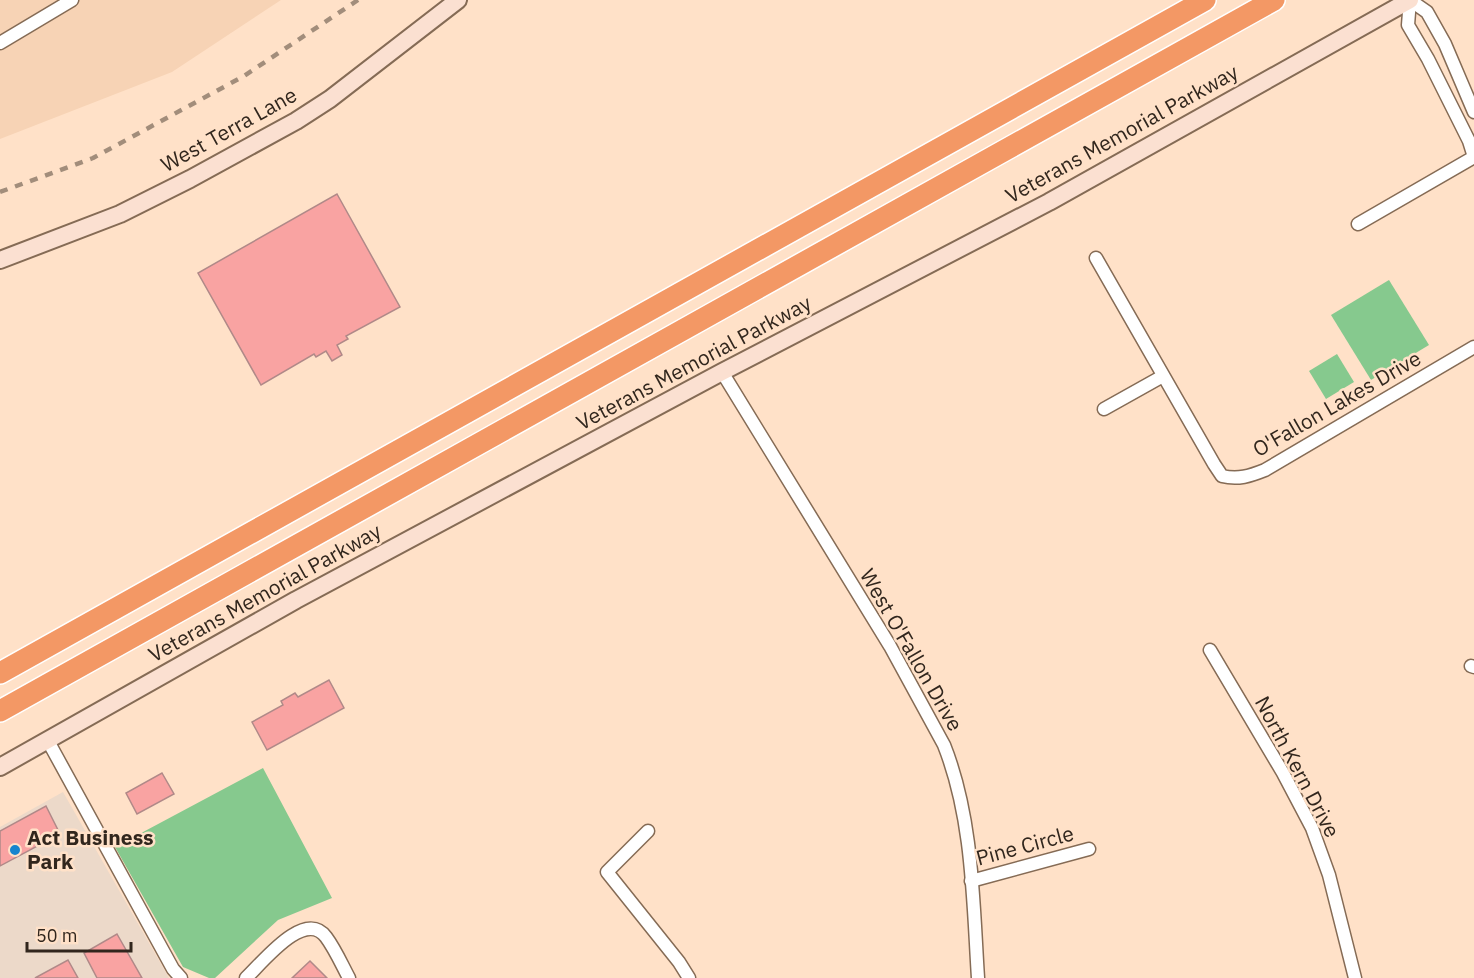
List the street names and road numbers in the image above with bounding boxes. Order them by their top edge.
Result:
street label: Veterans Memorial Parkway [1000,57,1243,209]
street label: West Terra Lane [156,80,301,178]
street label: Veterans Memorial Parkway [571,288,816,436]
street label: O'Fallon Lakes Drive [1247,344,1426,463]
street label: Veterans Memorial Parkway [143,516,386,668]
street label: West O'Fallon Drive [854,563,970,736]
street label: North Kern Drive [1249,691,1347,842]
street label: Pine Circle [973,819,1077,872]

